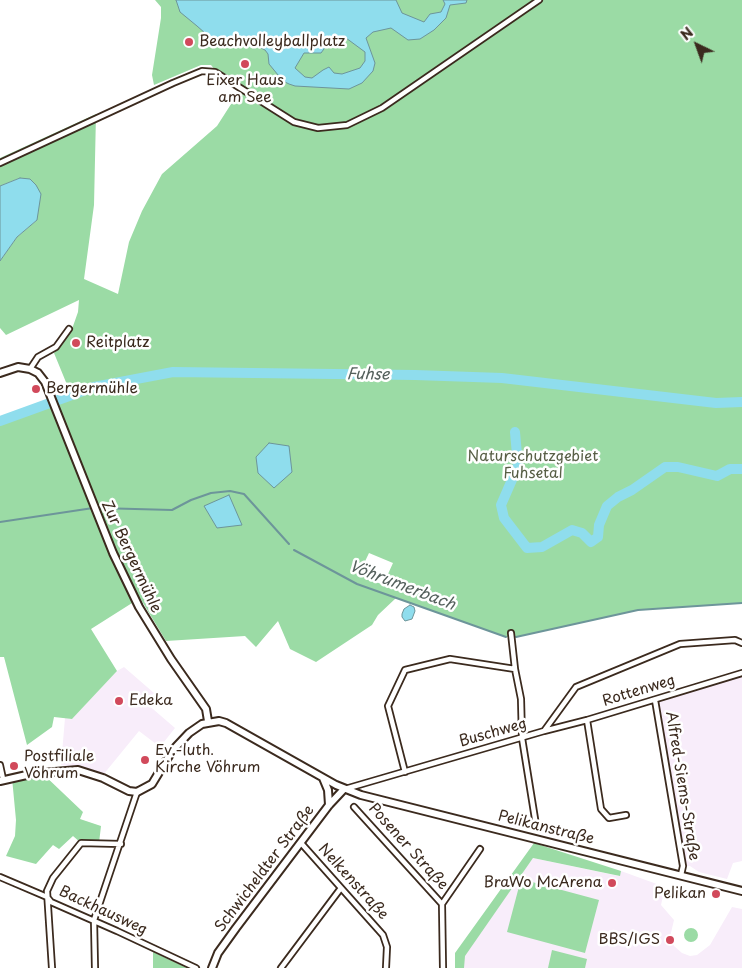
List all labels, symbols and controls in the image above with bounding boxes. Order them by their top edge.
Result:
north arrow [672,20,722,70]
text: N [675,22,698,45]
place label: Beachvolleyballplatz [199,33,345,51]
marker: Beachvolleyballplatz [183,36,195,48]
marker: Eixer Haus am See [239,58,251,70]
place label: Eixer Haus am See [206,72,284,107]
place label: Reitplatz [86,334,149,352]
marker: Reitplatz [70,337,82,349]
water label: Fuhse [346,365,390,385]
place label: Bergermühle [46,380,138,398]
marker: Bergermühle [30,383,42,395]
park label: Naturschutzgebiet Fuhsetal [468,448,598,483]
street label: Zur Bergermühle [97,498,165,616]
water label: Vöhrumerbach [346,557,458,615]
street label: Rottenweg [600,671,678,711]
place label: Edeka [129,692,173,710]
marker: Edeka [113,695,125,707]
street label: Alfred-Siems-Straße [661,710,703,862]
street label: Buschweg [457,715,529,751]
place label: Ev.-luth. Kirche Vöhrum [155,742,260,777]
place label: Postfiliale Vöhrum [24,748,94,783]
marker: Ev.-luth. Kirche Vöhrum [139,754,151,766]
marker: Postfiliale Vöhrum [8,760,20,772]
street label: Posener Straße [364,800,452,894]
street label: Schwicheldter Straße [211,802,319,936]
street label: Pelikanstraße [496,807,596,849]
street label: Nelkenstraße [314,840,392,924]
place label: BraWo McArena [484,874,602,892]
marker: BraWo McArena [606,877,618,889]
street label: Backhausweg [56,883,150,939]
place label: Pelikan [654,885,706,903]
marker: Pelikan [710,888,722,900]
place label: BBS/IGS [598,931,660,949]
marker: BBS/IGS [664,934,676,946]

